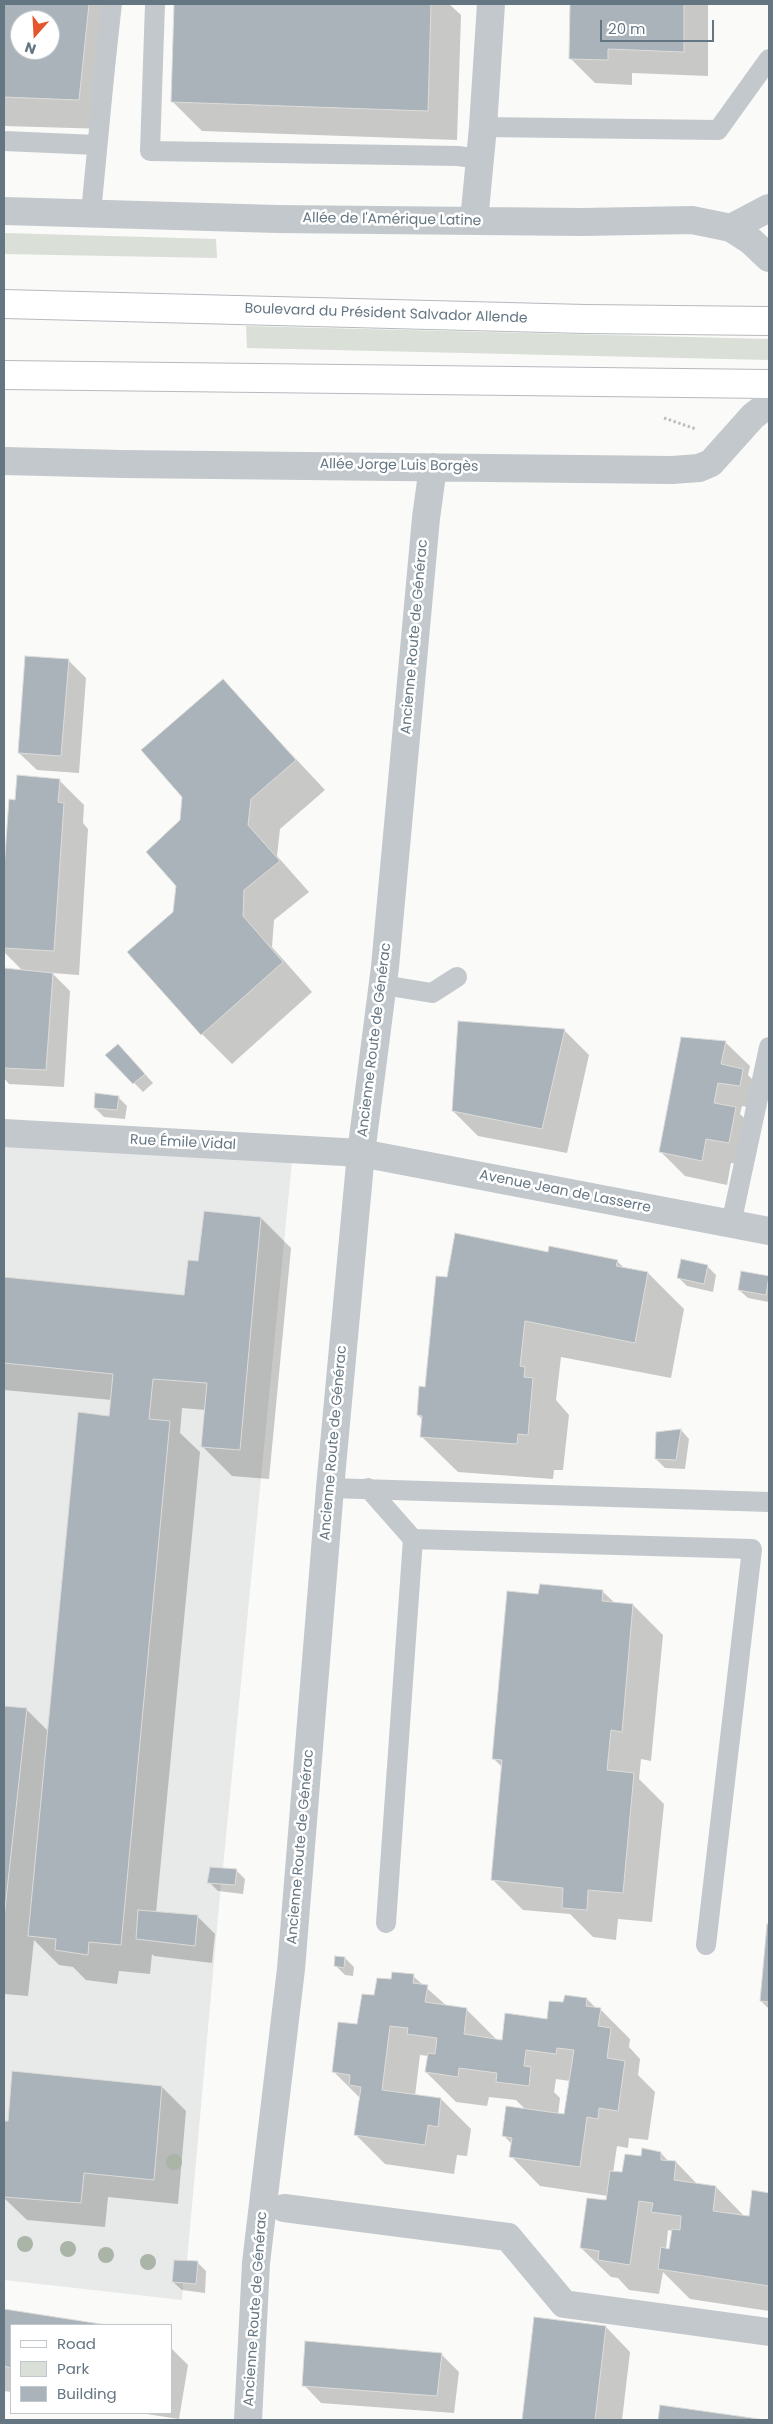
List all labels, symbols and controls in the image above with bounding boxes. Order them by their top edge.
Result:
north arrow [10,10,60,60]
scale bar [603,10,717,42]
text: 20 m [608,18,646,39]
text: N [22,37,39,59]
street label: Allée de l'Amérique Latine [303,210,481,230]
street label: Boulevard du Président Salvador Allende [244,301,528,327]
street label: Allée Jorge Luis Borgès [320,456,478,476]
street label: Ancienne Route de Générac [398,539,432,735]
street label: Ancienne Route de Générac [355,942,395,1138]
street label: Rue Émile Vidal [130,1132,236,1154]
street label: Avenue Jean de Lasserre [478,1167,652,1217]
street label: Ancienne Route de Générac [317,1345,351,1541]
street label: Ancienne Route de Générac [284,1749,318,1945]
street label: Ancienne Route de Générac [241,2211,271,2407]
legend [10,2324,172,2414]
text: Road [57,2333,96,2354]
text: Park [57,2358,89,2379]
text: Building [57,2383,117,2404]

